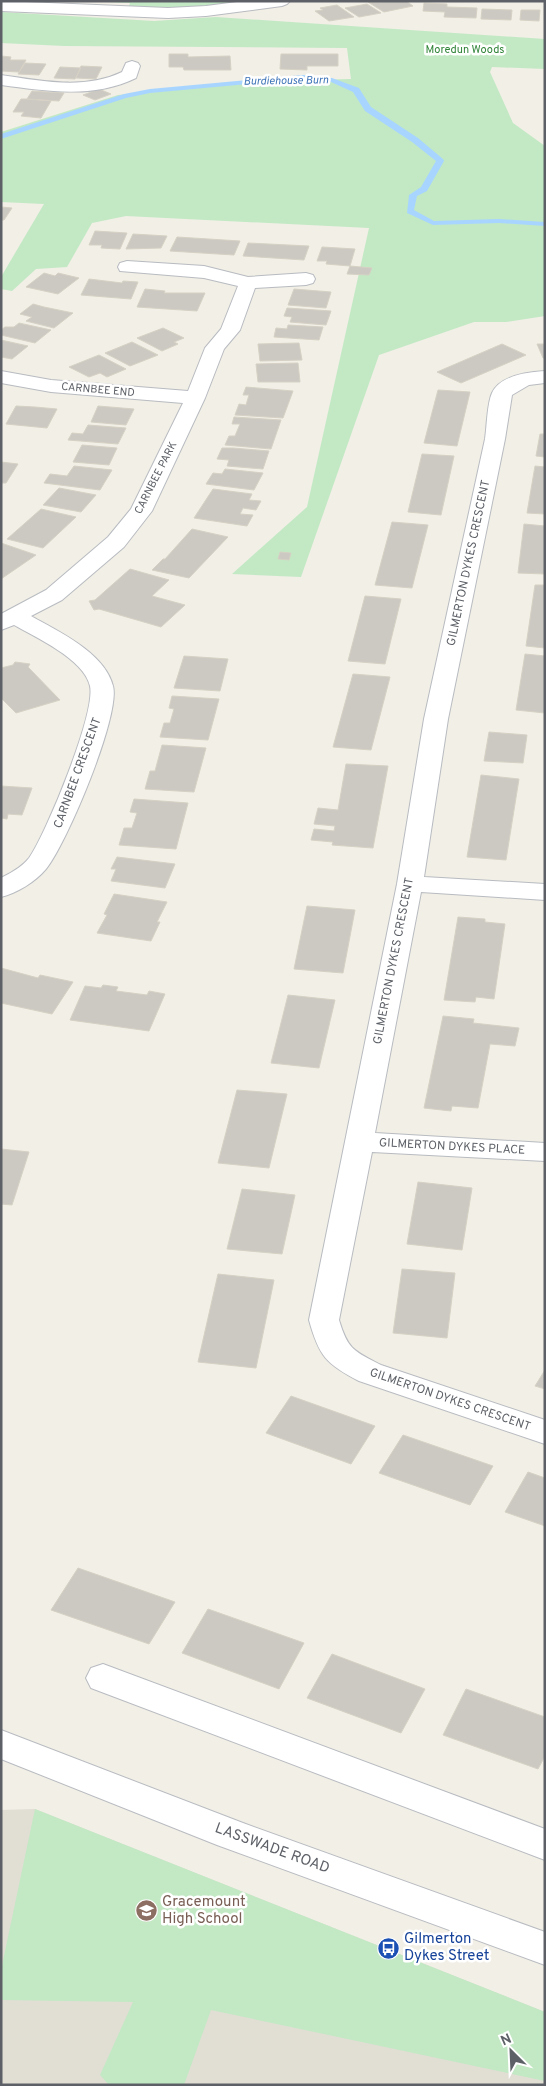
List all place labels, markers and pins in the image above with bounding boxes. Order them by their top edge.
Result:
place label: Gracemount High School [162,1893,246,1929]
school or university icon: Gracemount High School [134,1899,158,1923]
place label: Gilmerton Dykes Street [404,1930,489,1966]
bus stop icon: Gilmerton Dykes Street [376,1936,400,1960]

